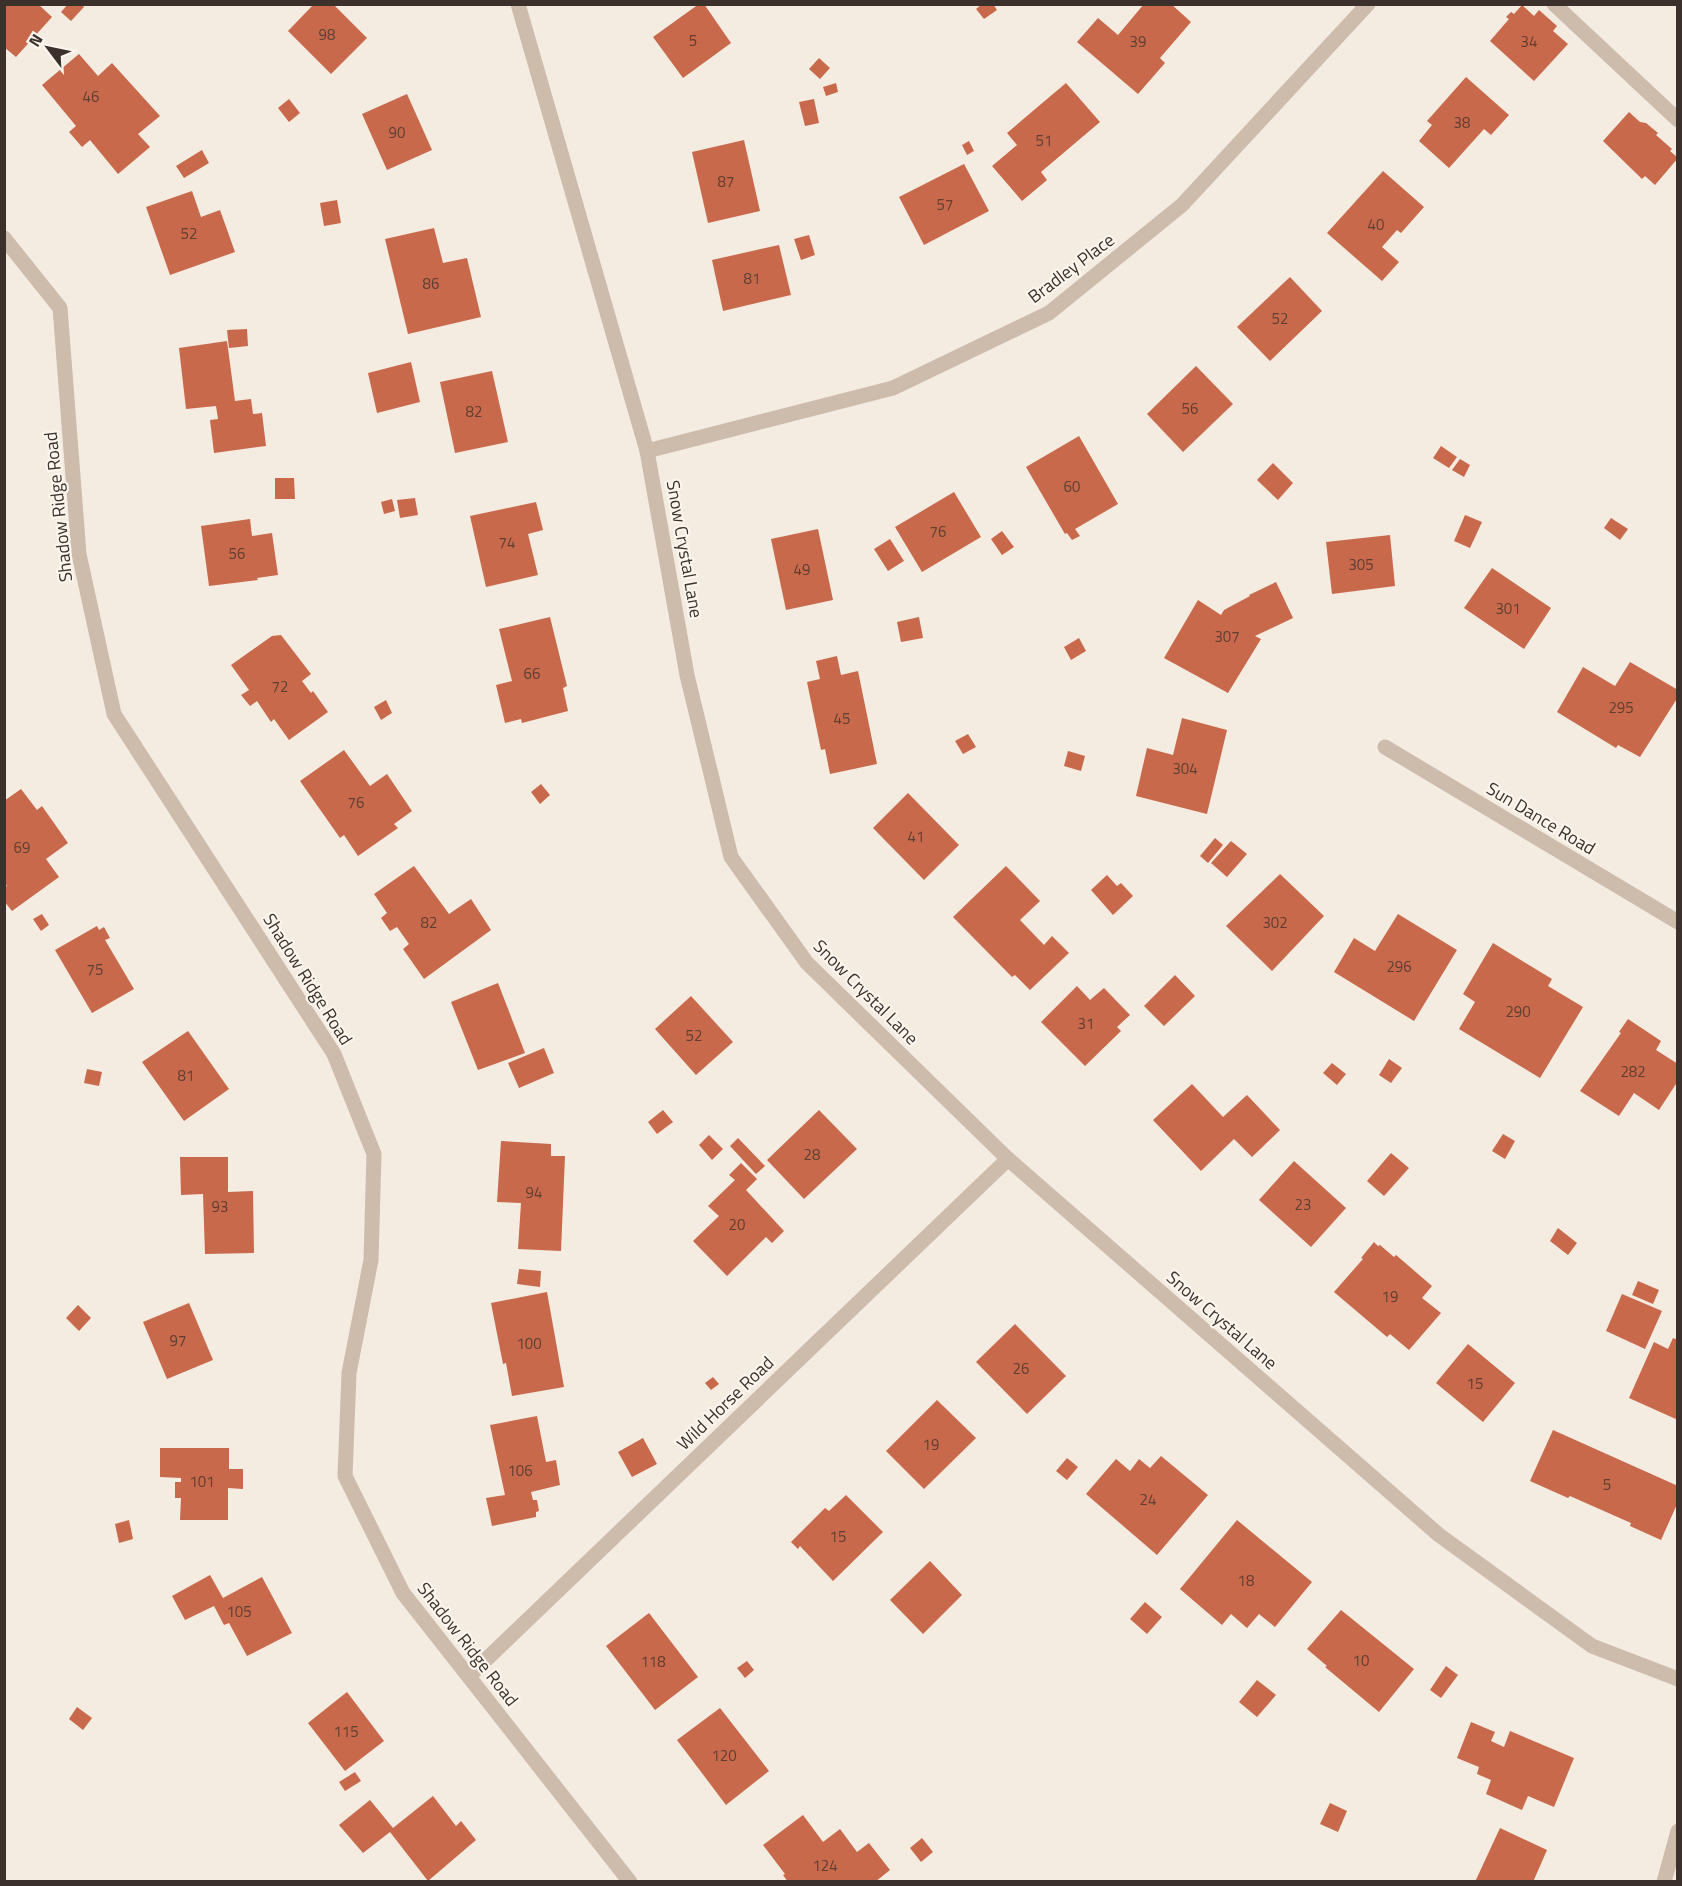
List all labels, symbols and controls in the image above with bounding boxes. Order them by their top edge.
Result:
north arrow [18,18,78,78]
house number: 98 [319,23,335,46]
text: N [22,29,48,51]
house number: 5 [689,29,697,52]
house number: 39 [1130,30,1146,53]
house number: 34 [1521,30,1537,53]
house number: 46 [83,85,99,108]
house number: 38 [1454,111,1470,134]
house number: 90 [389,121,405,144]
house number: 51 [1036,129,1052,152]
house number: 87 [718,170,734,193]
house number: 57 [937,193,953,216]
house number: 40 [1368,213,1384,236]
house number: 52 [181,222,197,245]
street label: Bradley Place [1022,226,1120,310]
house number: 81 [744,267,760,290]
house number: 86 [423,272,439,295]
house number: 52 [1272,307,1288,330]
house number: 56 [1182,397,1198,420]
house number: 82 [466,400,482,423]
street label: Shadow Ridge Road [37,431,79,583]
house number: 60 [1064,475,1080,498]
street label: Snow Crystal Lane [660,478,710,620]
house number: 76 [930,520,946,543]
house number: 74 [499,531,515,554]
house number: 56 [229,542,245,565]
house number: 305 [1348,553,1374,576]
house number: 49 [794,558,810,581]
house number: 301 [1495,597,1521,620]
house number: 307 [1214,625,1240,648]
house number: 66 [524,662,540,685]
house number: 72 [272,675,288,698]
house number: 295 [1608,696,1634,719]
house number: 45 [834,707,850,730]
house number: 304 [1172,757,1198,780]
street label: Sun Dance Road [1481,775,1601,861]
house number: 76 [348,791,364,814]
house number: 41 [908,825,924,848]
house number: 69 [14,836,30,859]
street label: Shadow Ridge Road [257,908,359,1050]
house number: 82 [421,911,437,934]
house number: 302 [1262,911,1288,934]
street label: Snow Crystal Lane [807,933,925,1051]
house number: 296 [1386,955,1412,978]
house number: 75 [87,958,103,981]
house number: 290 [1505,1000,1531,1023]
house number: 31 [1078,1012,1094,1035]
house number: 52 [686,1024,702,1047]
house number: 282 [1620,1060,1646,1083]
house number: 81 [178,1064,194,1087]
house number: 28 [804,1143,820,1166]
house number: 94 [526,1181,542,1204]
house number: 23 [1295,1193,1311,1216]
house number: 93 [212,1195,228,1218]
house number: 20 [729,1213,745,1236]
street label: Snow Crystal Lane [1161,1264,1283,1376]
house number: 19 [1382,1285,1398,1308]
house number: 97 [170,1329,186,1352]
house number: 100 [516,1332,542,1355]
street label: Wild Horse Road [670,1350,780,1456]
house number: 26 [1013,1357,1029,1380]
house number: 15 [1467,1372,1483,1395]
house number: 19 [923,1433,939,1456]
house number: 106 [507,1459,533,1482]
house number: 101 [189,1470,215,1493]
house number: 5 [1603,1473,1611,1496]
house number: 24 [1140,1488,1156,1511]
house number: 15 [830,1525,846,1548]
house number: 18 [1238,1569,1254,1592]
street label: Shadow Ridge Road [411,1576,525,1712]
house number: 105 [226,1600,252,1623]
house number: 10 [1353,1649,1369,1672]
house number: 118 [640,1650,666,1673]
house number: 115 [333,1720,359,1743]
house number: 120 [711,1744,737,1767]
house number: 124 [812,1854,838,1877]

